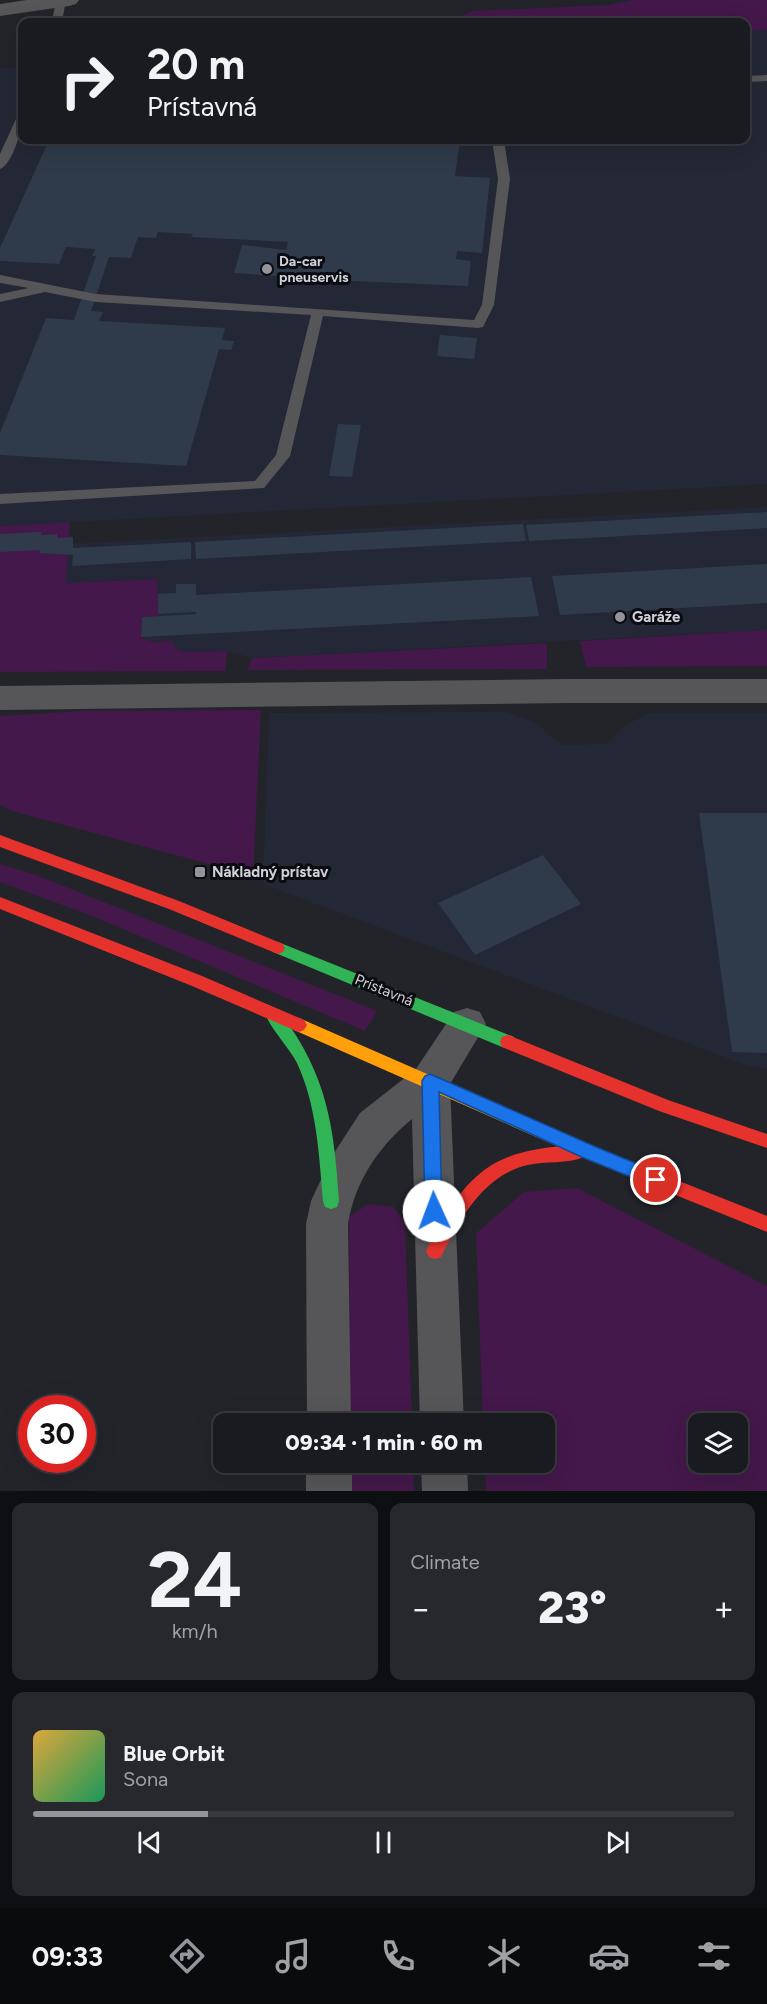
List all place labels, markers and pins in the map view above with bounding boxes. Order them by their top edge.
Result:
place label: Da-car pneuservis [279,253,349,286]
marker: Da-car pneuservis [260,262,274,276]
place label: Garáže [632,608,681,626]
marker: Garáže [613,610,627,624]
place label: Nákladný prístav [212,863,329,881]
marker: Nákladný prístav [193,865,207,879]
pin [630,1154,681,1205]

